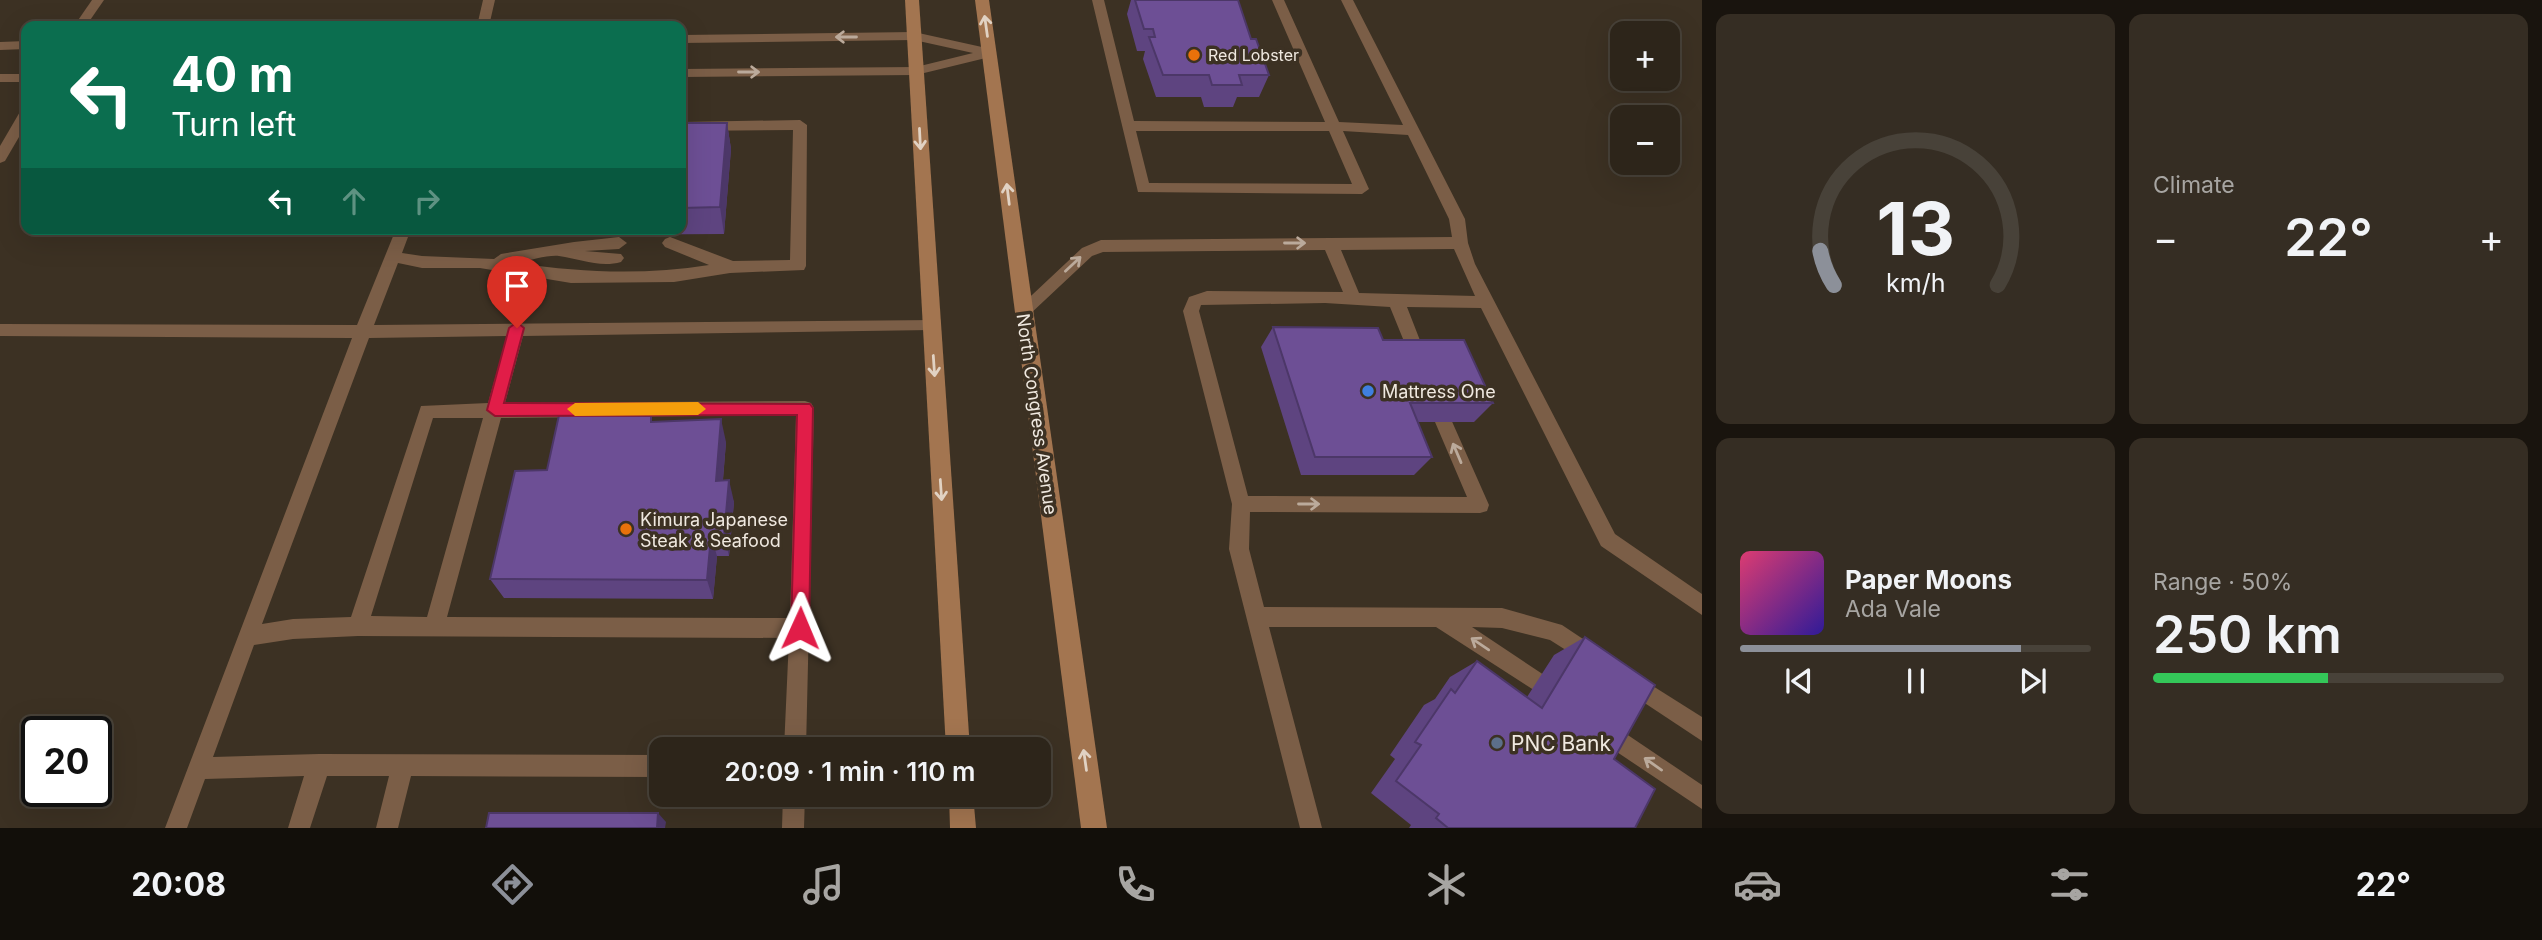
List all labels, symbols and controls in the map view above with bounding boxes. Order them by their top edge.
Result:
one-way arrow [979,15,992,38]
map controls [1610,21,1680,175]
button: + [1610,21,1680,91]
one-way arrow [834,30,857,44]
text: 40 m [171,45,294,104]
place label: Red Lobster [1208,45,1299,65]
marker: Red Lobster [1186,47,1202,63]
icon: left [56,49,147,140]
one-way arrow [737,65,760,79]
text: Turn left [171,105,296,144]
button: − [1610,105,1680,175]
one-way arrow [913,127,926,150]
text: Climate [2153,171,2235,199]
icon: left [262,182,300,220]
icon: ahead [335,182,373,220]
icon: right [408,182,446,220]
one-way arrow [1001,183,1014,206]
text: 13 [1876,184,1955,273]
text: 22° [2284,206,2373,269]
text: − [2153,215,2178,261]
text: + [2479,215,2504,261]
one-way arrow [1283,236,1306,250]
pin [487,256,547,328]
one-way arrow [1064,256,1081,273]
icon: arrive [498,267,536,305]
text: km/h [1886,268,1945,298]
street label: North Congress Avenue [1012,312,1062,516]
one-way arrow [927,354,940,377]
place label: Mattress One [1382,381,1496,402]
marker: Mattress One [1360,383,1376,399]
one-way arrow [1450,442,1463,464]
one-way arrow [935,479,948,502]
one-way arrow [1297,497,1320,511]
place label: Kimura Japanese Steak & Seafood [640,509,788,551]
marker: Kimura Japanese Steak & Seafood [618,521,634,537]
text: Paper Moons [1845,564,2012,595]
text: Range · 50% [2153,568,2292,596]
position arrow [763,591,837,665]
text: Ada Vale [1845,595,1941,623]
text: 250 km [2153,603,2342,666]
one-way arrow [1471,637,1490,651]
icon: previous [1780,662,1818,700]
icon: pause [1897,662,1935,700]
icon: next [2014,662,2052,700]
speed limit sign: 20 [21,716,112,807]
place label: PNC Bank [1511,731,1611,756]
marker: PNC Bank [1489,735,1505,751]
one-way arrow [1078,750,1091,772]
text: 20:09 · 1 min · 110 m [725,756,975,787]
one-way arrow [1643,757,1663,771]
icon: directions [488,860,537,909]
icon: music [799,860,848,909]
icon: phone [1111,860,1160,909]
icon: climate [1422,860,1471,909]
icon: car [1733,860,1782,909]
icon: filters [2045,860,2094,909]
text: 20:08 [131,865,226,904]
text: 22° [2356,865,2411,904]

